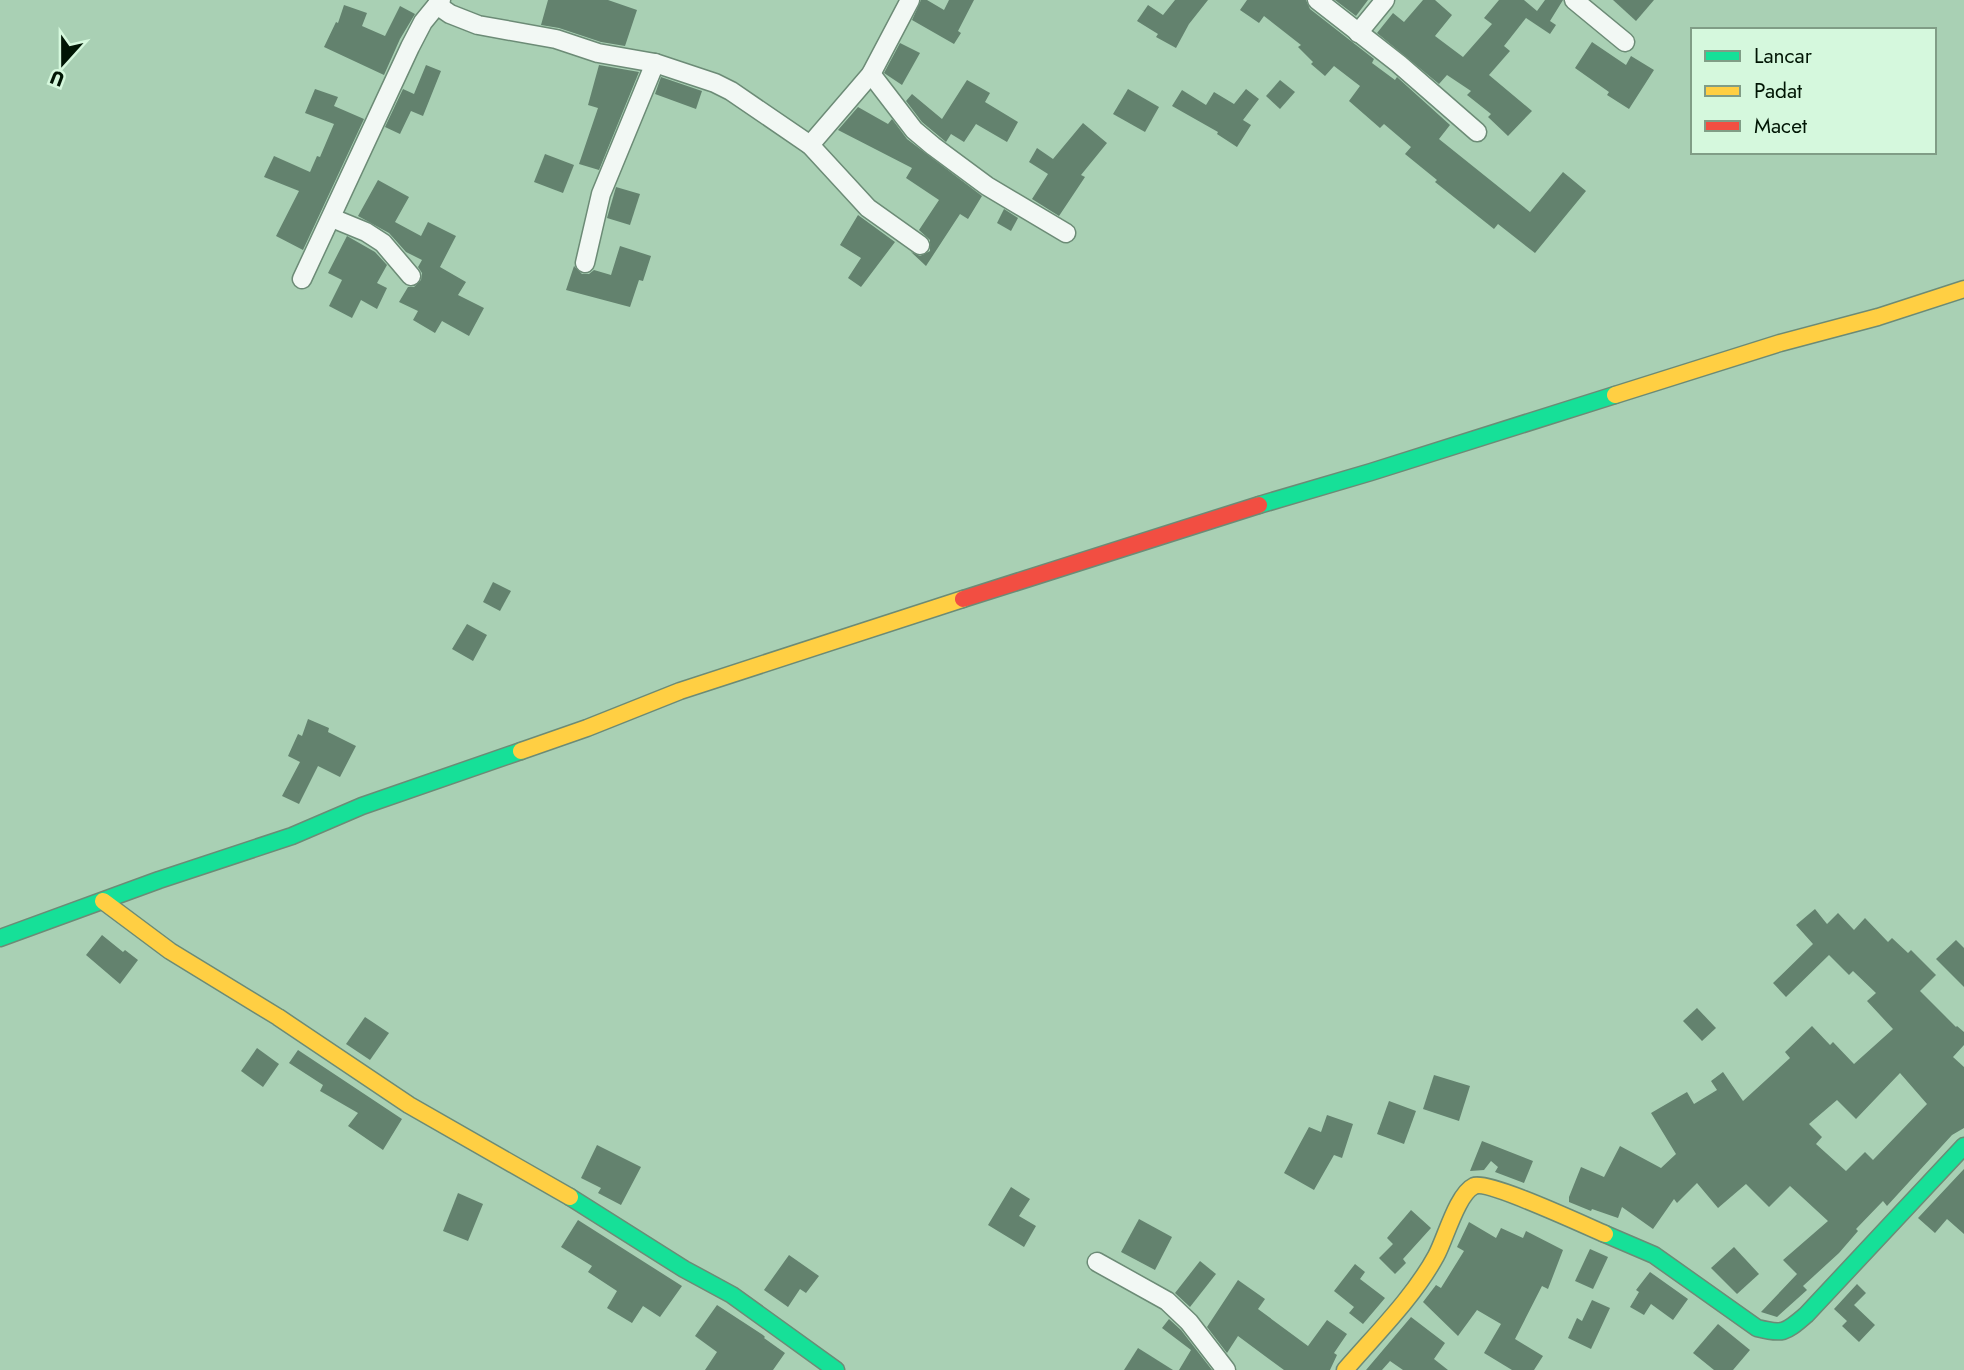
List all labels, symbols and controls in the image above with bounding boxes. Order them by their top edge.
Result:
north arrow [28,28,98,98]
legend [1691,28,1936,154]
text: Lancar [1754,41,1813,71]
text: U [46,63,68,93]
text: Padat [1754,76,1802,106]
text: Macet [1754,111,1807,141]

